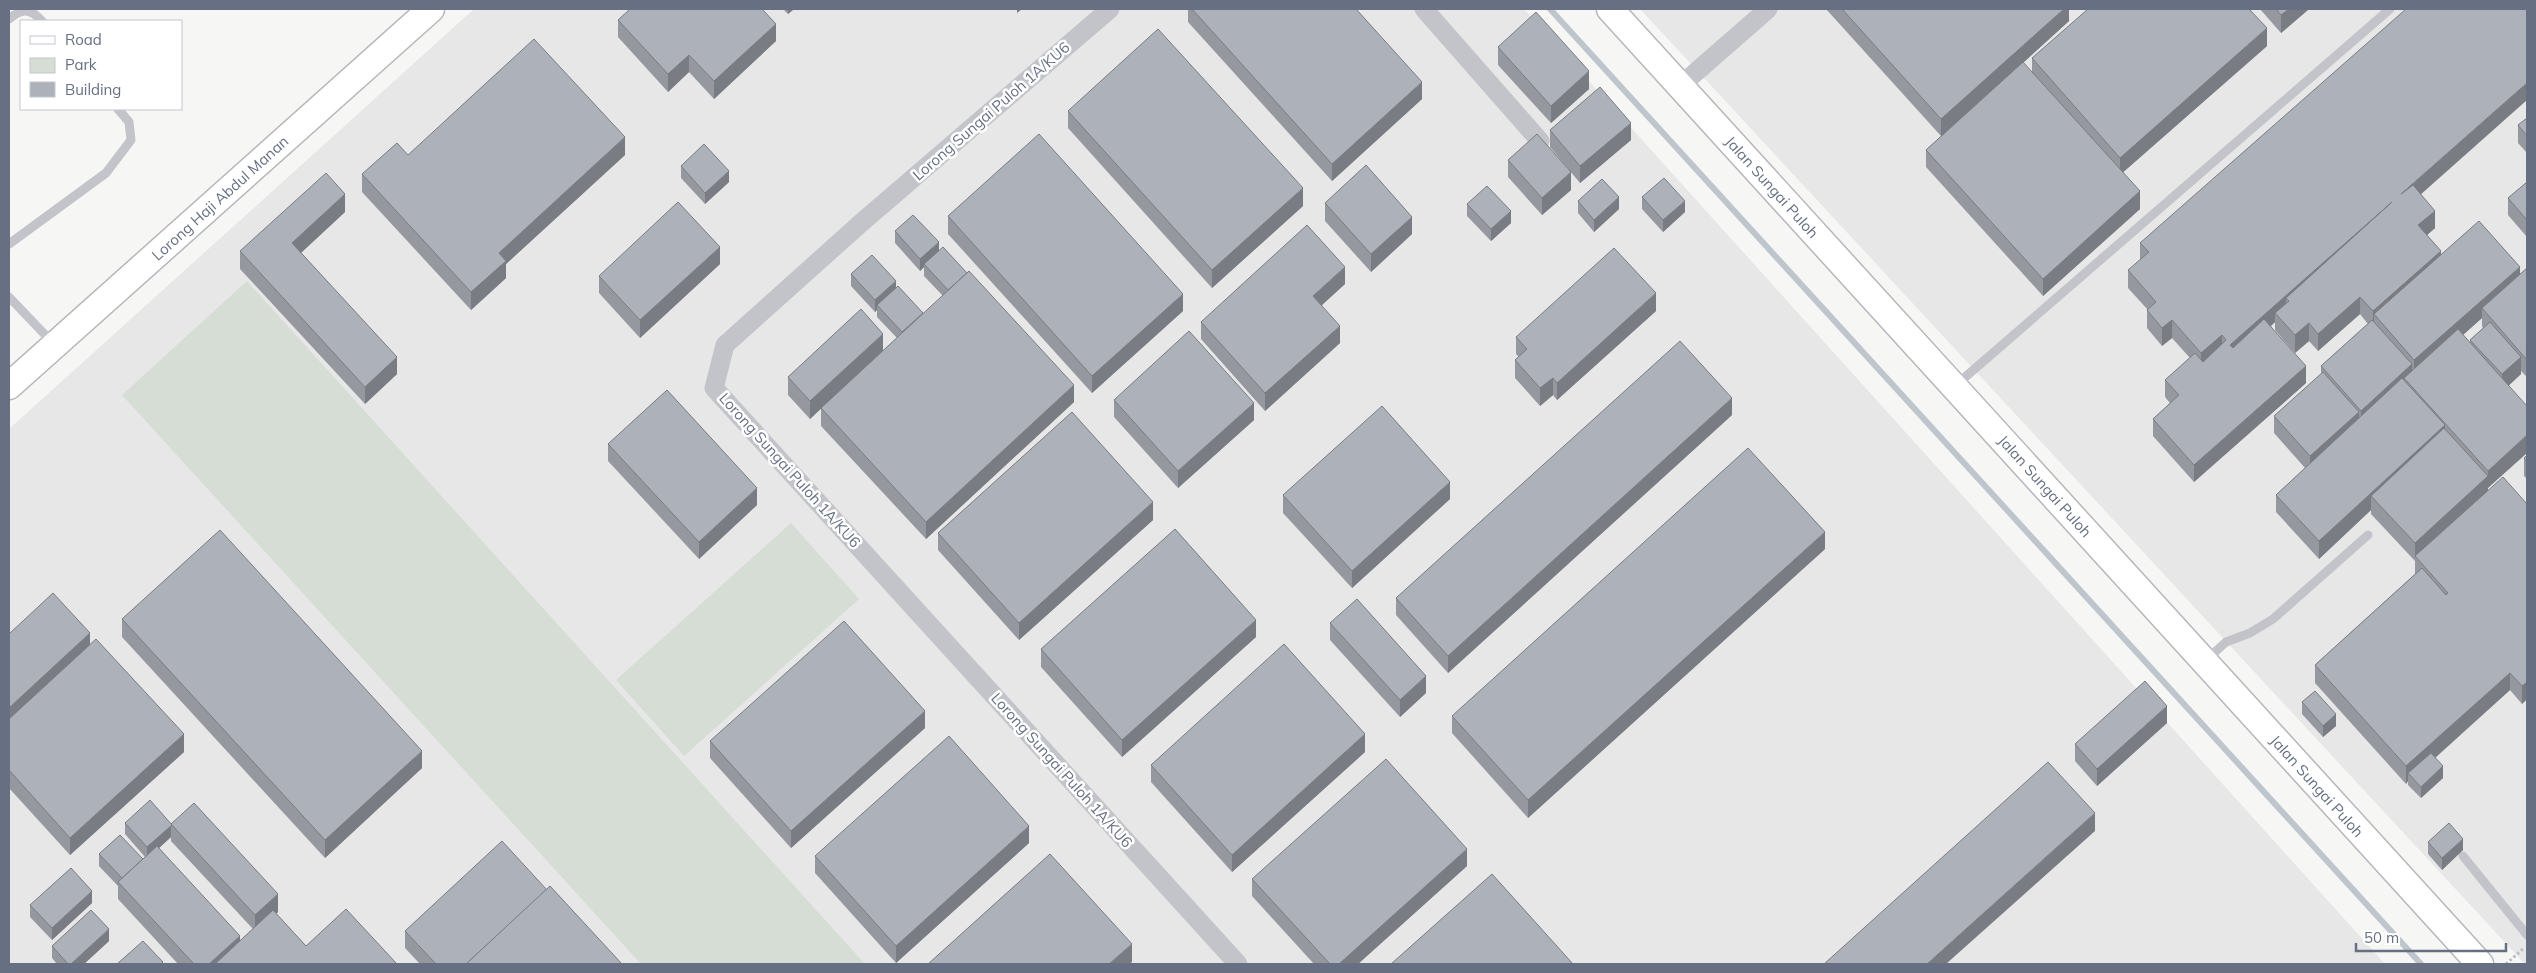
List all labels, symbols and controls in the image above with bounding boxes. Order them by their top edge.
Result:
legend [20,20,182,110]
text: Road [65,30,102,49]
street label: Lorong Sungai Puloh 1A/KU6 [909,38,1073,184]
text: Park [65,55,97,74]
text: Building [65,80,121,99]
street label: Lorong Haji Abdul Manan [148,132,292,264]
street label: Jalan Sungai Puloh [1721,132,1823,242]
street label: Lorong Sungai Puloh 1A/KU6 [715,389,865,551]
street label: Jalan Sungai Puloh [1994,431,2096,541]
street label: Lorong Sungai Puloh 1A/KU6 [987,689,1137,851]
street label: Jalan Sungai Puloh [2266,731,2368,841]
scale bar [2356,920,2506,952]
text: 50 m [2364,928,2399,947]

